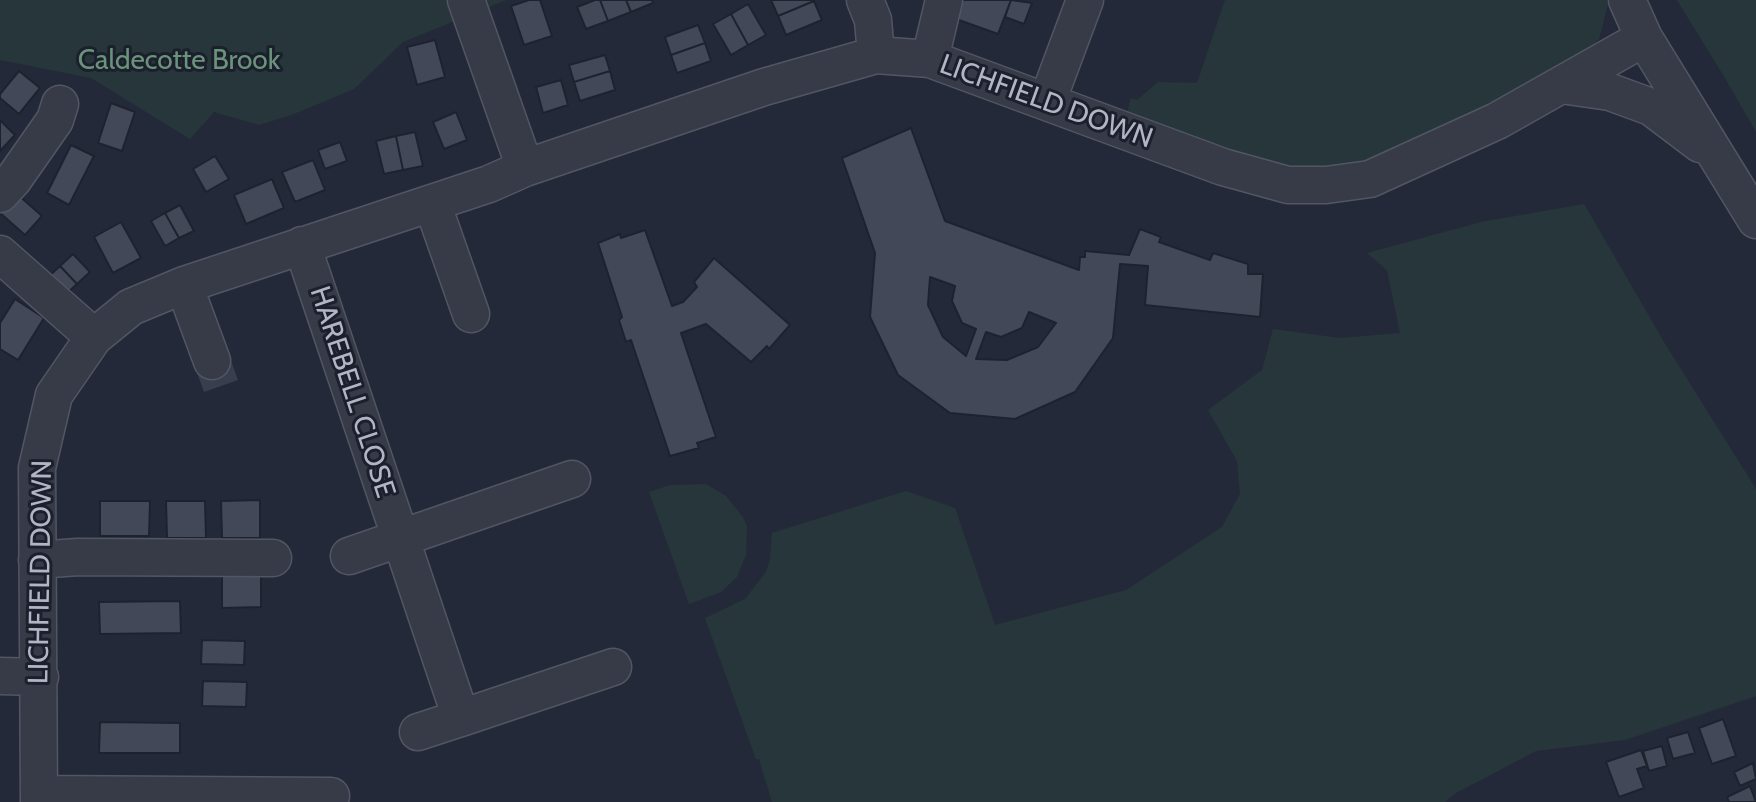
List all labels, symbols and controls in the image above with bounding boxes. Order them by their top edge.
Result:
park label: Caldecotte Brook [78,44,280,78]
street label: LICHFIELD DOWN [935,48,1157,156]
street label: HAREBELL CLOSE [302,282,402,502]
street label: LICHFIELD DOWN [22,460,60,684]

